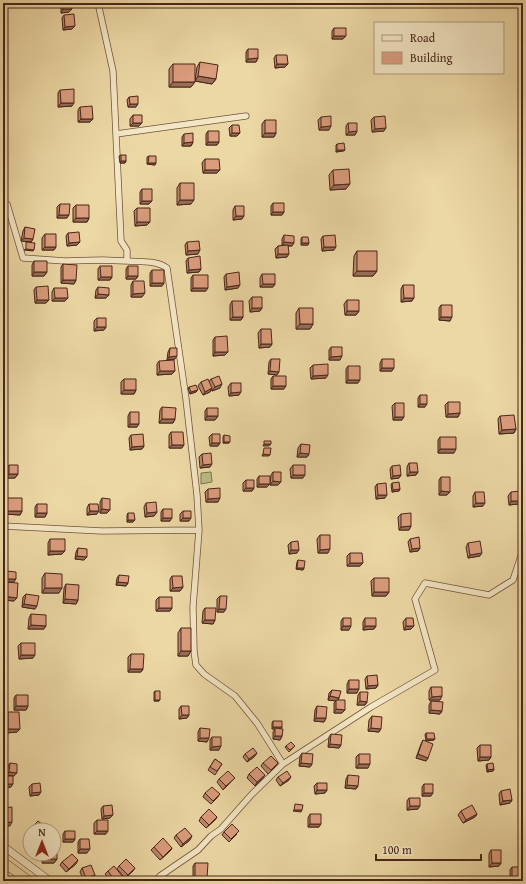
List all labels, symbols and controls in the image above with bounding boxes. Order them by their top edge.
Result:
legend [374,22,504,74]
text: Road [410,29,436,46]
text: Building [410,49,453,66]
north arrow [22,822,62,862]
text: N [38,824,46,840]
scale bar [376,836,481,862]
text: 100 m [382,841,412,858]

